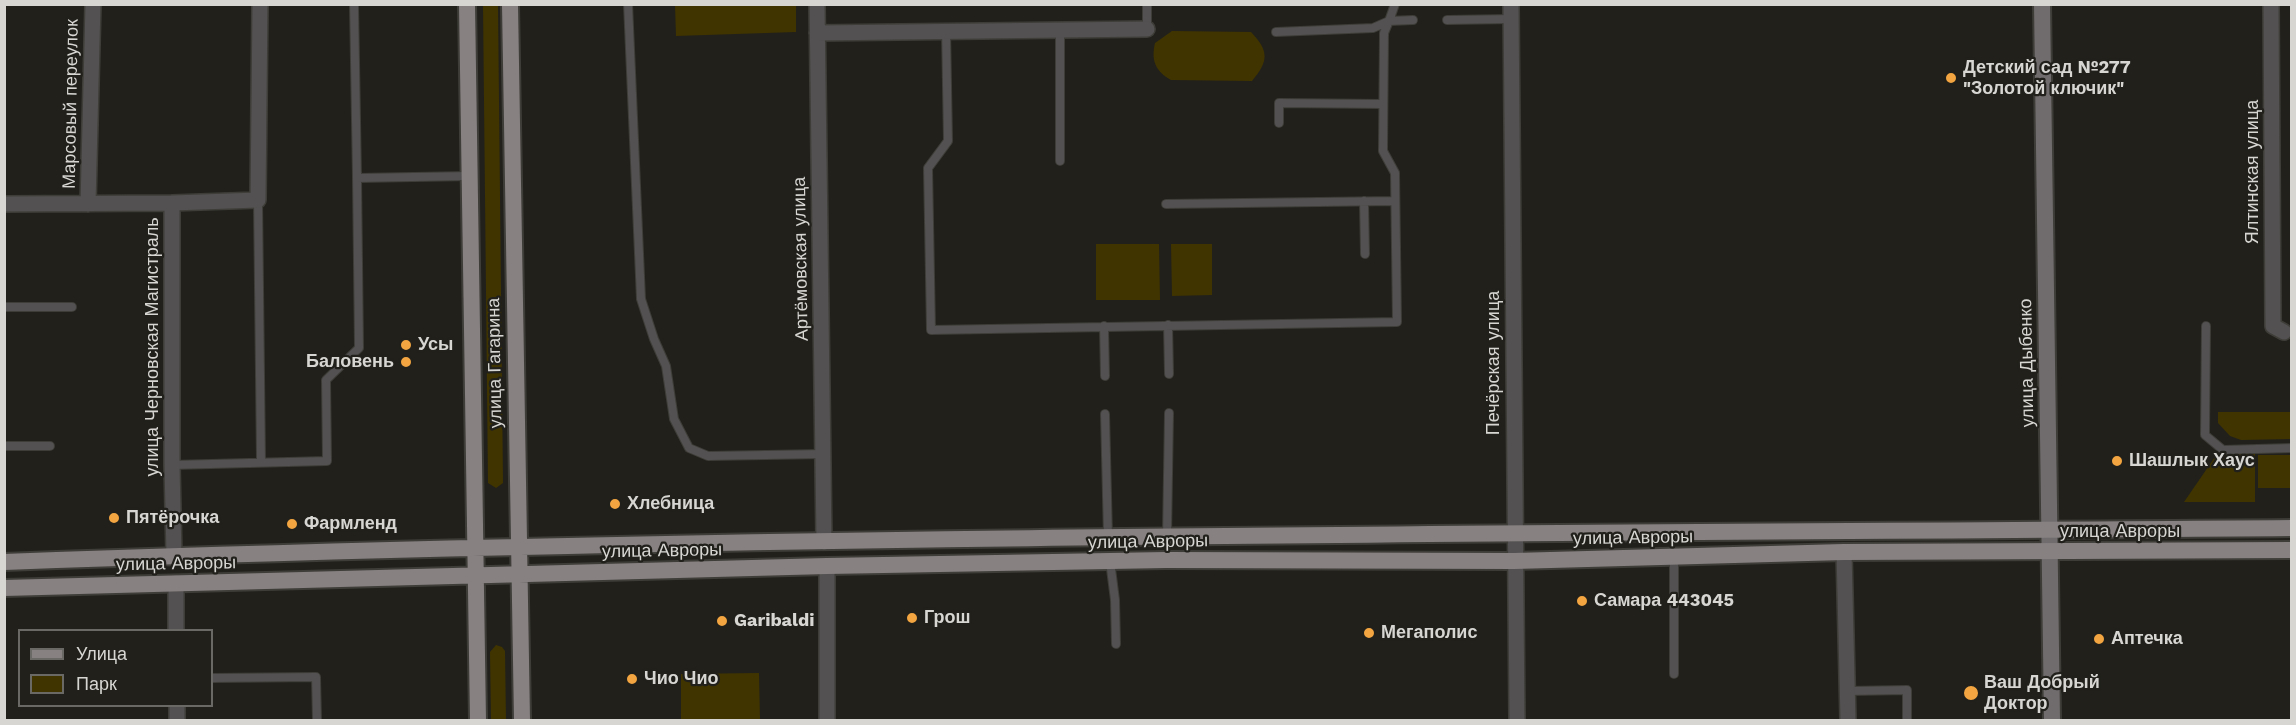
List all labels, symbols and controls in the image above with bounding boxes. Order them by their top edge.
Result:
street label: Марсовый переулок [59,19,83,189]
place label: Детский сад №277 "Золотой ключик" [1963,57,2131,100]
marker: Детский сад №277 "Золотой ключик" [1944,71,1958,85]
street label: Ялтинская улица [2242,100,2264,244]
street label: Артёмовская улица [789,177,813,341]
street label: улица Черновская Магистраль [142,217,164,477]
street label: Печёрская улица [1483,291,1505,435]
street label: улица Гагарина [483,298,507,428]
street label: улица Дыбенко [2015,298,2039,428]
place label: Усы [418,334,453,356]
marker: Усы [399,338,413,352]
place label: Баловень [306,351,394,373]
marker: Баловень [399,355,413,369]
place label: Шашлык Хаус [2129,450,2255,472]
marker: Шашлык Хаус [2110,454,2124,468]
place label: Хлебница [627,493,714,515]
marker: Хлебница [608,497,622,511]
place label: Пятёрочка [126,507,219,529]
marker: Пятёрочка [107,511,121,525]
place label: Фармленд [304,513,397,535]
marker: Фармленд [285,517,299,531]
street label: улица Авроры [2060,521,2180,543]
street label: улица Авроры [1573,526,1693,550]
street label: улица Авроры [1088,530,1208,554]
street label: улица Авроры [602,539,722,563]
street label: улица Авроры [116,552,236,576]
place label: Самара 443045 [1594,590,1734,612]
marker: Самара 443045 [1575,594,1589,608]
place label: Грош [924,607,971,629]
place label: Garibaldi [734,610,814,632]
marker: Грош [905,611,919,625]
marker: Garibaldi [715,614,729,628]
place label: Мегаполис [1381,622,1477,644]
marker: Мегаполис [1362,626,1376,640]
place label: Аптечка [2111,628,2183,650]
legend [18,629,213,707]
marker: Аптечка [2092,632,2106,646]
text: Улица [76,643,127,664]
place label: Чио Чио [644,668,719,690]
marker: Чио Чио [625,672,639,686]
place label: Ваш Добрый Доктор [1984,672,2100,714]
text: Парк [76,673,117,694]
marker: Ваш Добрый Доктор [1962,684,1980,702]

